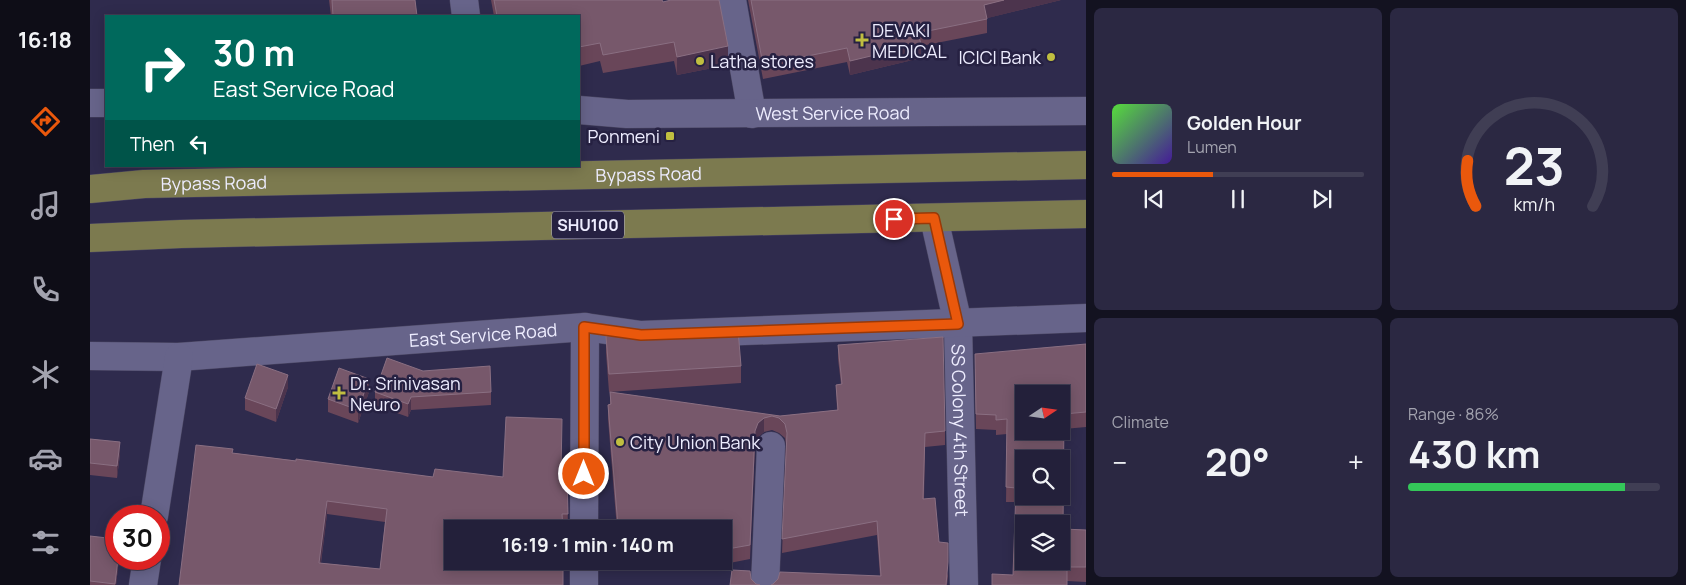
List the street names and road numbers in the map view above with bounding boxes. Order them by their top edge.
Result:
street label: West Service Road [755,100,910,125]
street label: Bypass Road [595,161,702,187]
street label: Bypass Road [160,170,267,196]
road number: SHU100 [552,212,624,238]
street label: East Service Road [408,317,558,352]
street label: SS Colony 4th Street [946,344,974,517]

